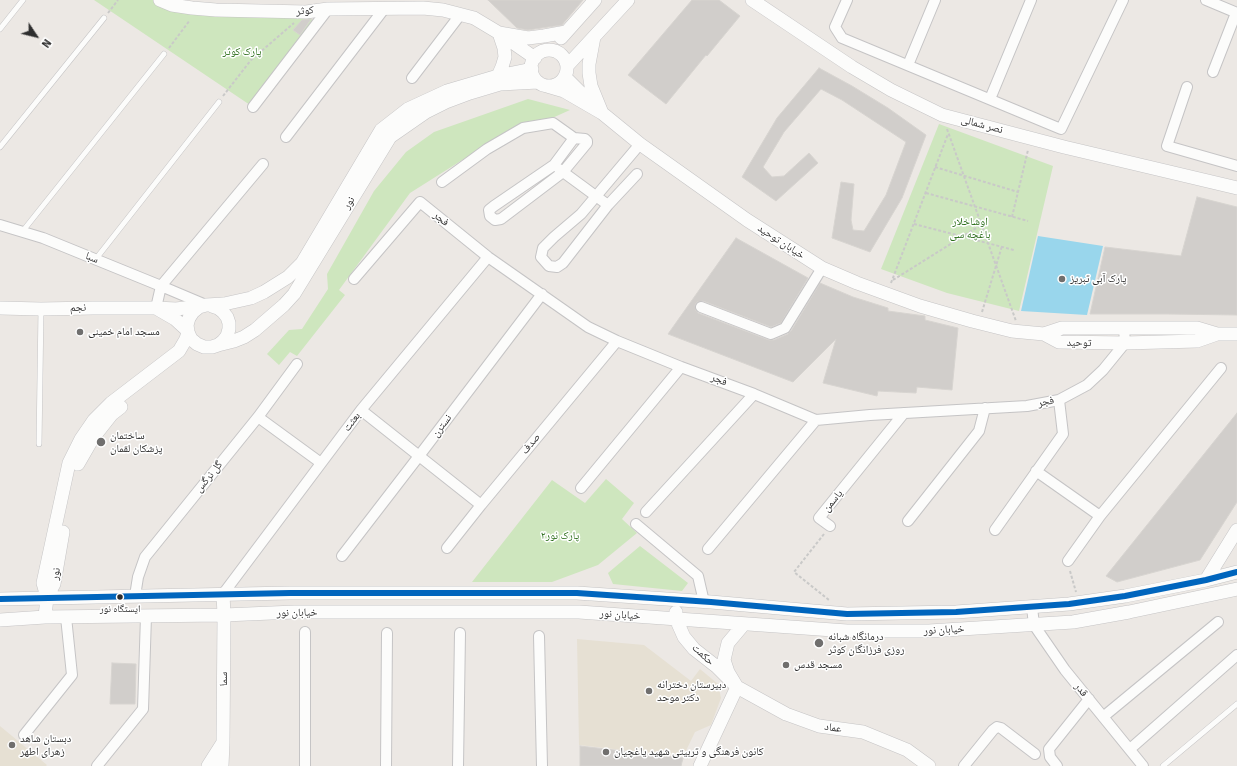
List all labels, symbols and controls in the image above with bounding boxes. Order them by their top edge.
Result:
street label: کوثر [296,4,314,18]
north arrow [16,16,56,56]
text: N [39,36,54,50]
park label: پارک کوثر [222,45,262,59]
street label: نصر شمالی [960,113,1004,137]
street label: نور [340,194,358,212]
street label: فجر [430,209,452,229]
park label: اوشاخلار باغچه سی [950,215,990,241]
street label: خیابان توحید [755,222,807,262]
street label: سبا [83,249,101,267]
place label: پارک آبی تبریز [1070,272,1126,286]
marker: پارک آبی تبریز [1057,274,1067,284]
street label: نجم [70,301,86,315]
place label: مسجد امام خمینی [88,325,160,339]
marker: مسجد امام خمینی [75,327,85,337]
street label: توحید [1066,336,1092,350]
street label: فجر [709,371,729,389]
street label: فجر [1037,394,1055,410]
street label: بعثت [341,410,363,434]
street label: نسترن [429,412,455,440]
place label: ساختمان پزشکان لقمان [110,429,163,455]
street label: صدف [518,431,544,457]
marker: ساختمان پزشکان لقمان [95,436,107,448]
street label: گل نرگس [192,459,226,495]
street label: یاسمن [820,487,846,515]
park label: پارک نور۲ [541,529,579,543]
street label: نور [48,567,64,581]
marker: ایستگاه نور [115,592,125,602]
place label: ایستگاه نور [100,603,140,615]
street label: خیابان نور [276,606,318,620]
street label: خیابان نور [599,607,641,623]
street label: خیابان نور [923,622,965,638]
place label: درمانگاه شبانه روزی فرزانگان کوثر [828,630,904,656]
marker: درمانگاه شبانه روزی فرزانگان کوثر [813,637,825,649]
street label: حکمت [689,642,717,668]
place label: مسجد قدس [794,658,842,672]
marker: مسجد قدس [781,660,791,670]
street label: سما [217,672,231,686]
place label: دبیرستان دخترانه دکتر موحد [657,678,726,704]
street label: قدر [1071,680,1091,700]
marker: دبیرستان دخترانه دکتر موحد [644,686,654,696]
street label: عماد [823,720,843,736]
place label: دبستان شاهد زهرای اطهر [20,732,71,758]
marker: دبستان شاهد زهرای اطهر [7,740,17,750]
place label: کانون فرهنگی و تربیتی شهید یاغچیان [614,745,764,759]
marker: کانون فرهنگی و تربیتی شهید یاغچیان [601,747,611,757]

